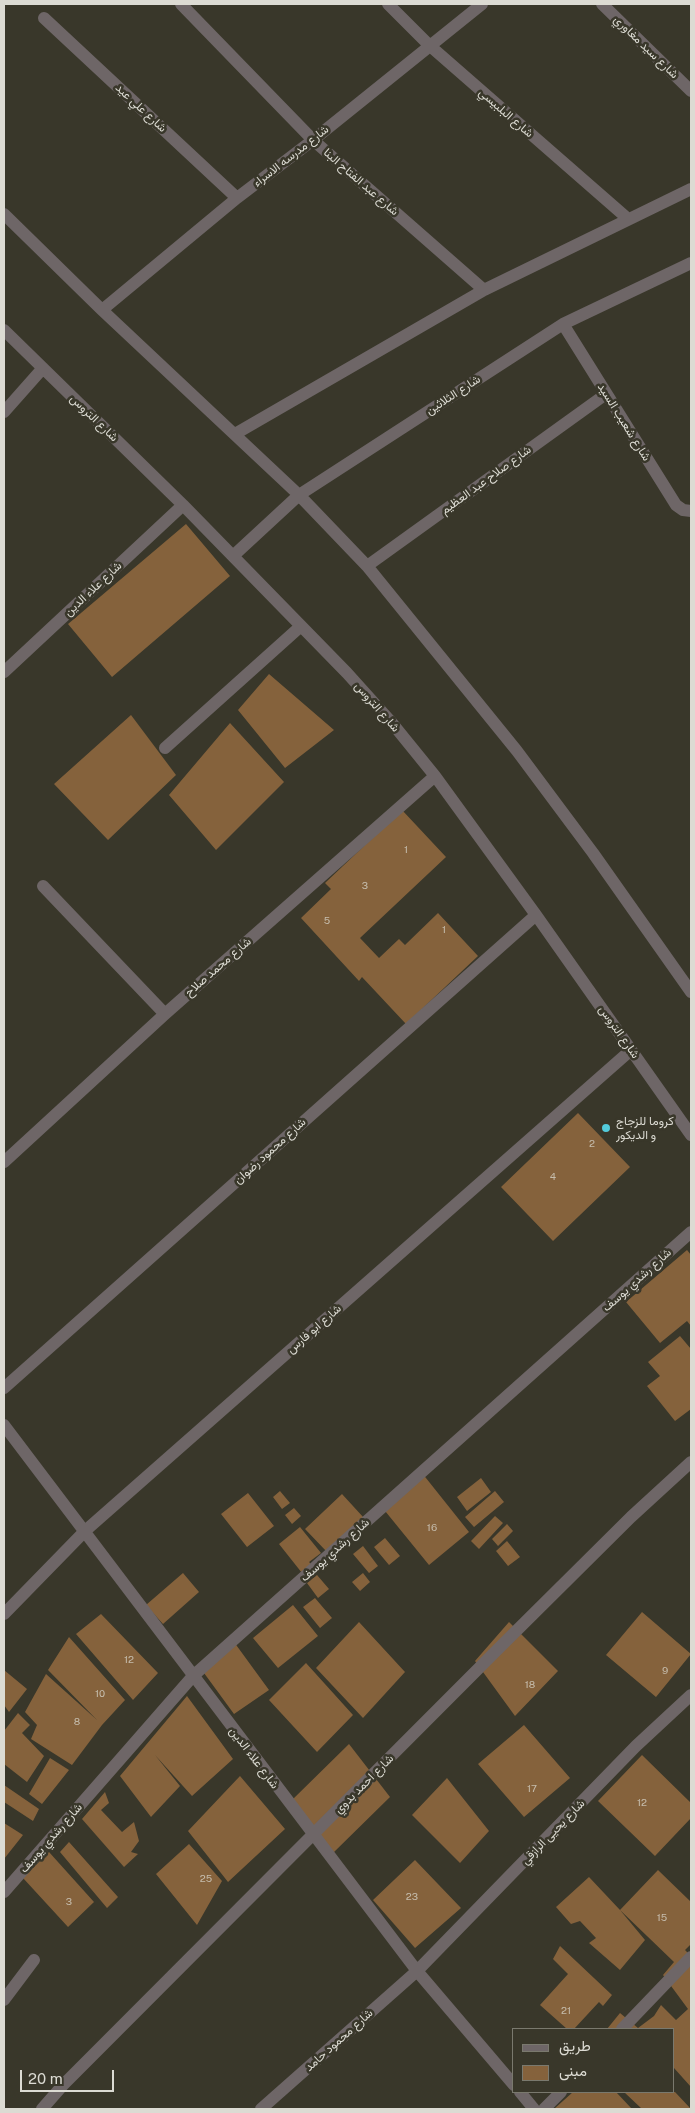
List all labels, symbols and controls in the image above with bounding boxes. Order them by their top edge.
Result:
street label: شارع سيد مغاوري [611,12,681,82]
street label: شارع علي عيد [112,81,170,135]
street label: شارع البلبيسي [476,85,536,141]
street label: شارع مدرسه الاسراء [250,122,332,190]
street label: شارع عبد الفتاح البنا [320,145,402,219]
street label: شارع الثلاثين [423,372,483,418]
street label: شارع شعيب السيد [594,380,654,464]
street label: شارع التروس [67,391,121,445]
street label: شارع صلاح عبد العظيم [438,442,534,518]
street label: شارع علاء الدين [61,559,125,619]
street label: شارع التروس [351,679,403,735]
house number: 1 [404,844,408,856]
house number: 3 [362,880,368,892]
house number: 5 [324,915,330,927]
house number: 1 [442,924,446,936]
street label: شارع محمد صلاح [182,934,254,1000]
street label: شارع التروس [595,1003,643,1061]
place label: كروما للزجاج و الديكور [616,1114,674,1142]
street label: شارع محمود رضوان [231,1115,309,1187]
marker: كروما للزجاج و الديكور [600,1122,612,1134]
house number: 2 [589,1138,595,1150]
house number: 4 [550,1171,556,1183]
street label: شارع رشدي يوسف [600,1245,674,1315]
street label: شارع ابو فارس [284,1301,344,1357]
street label: شارع رشدي يوسف [298,1515,372,1585]
house number: 16 [427,1522,437,1534]
house number: 12 [124,1654,134,1666]
house number: 9 [662,1665,668,1677]
house number: 18 [525,1679,535,1691]
house number: 10 [95,1688,105,1700]
house number: 8 [74,1716,80,1728]
street label: شارع علاء الدين [226,1724,282,1792]
street label: شارع احمد بدوي [331,1751,397,1817]
house number: 17 [527,1783,537,1795]
street label: شارع يحيى الرازقي [518,1796,588,1868]
house number: 12 [637,1797,647,1809]
street label: شارع رشدي يوسف [17,1800,85,1876]
house number: 25 [200,1873,212,1885]
house number: 23 [406,1891,418,1903]
house number: 3 [66,1896,72,1908]
house number: 15 [657,1912,667,1924]
house number: 21 [561,2005,571,2017]
street label: شارع محمود حامد [302,2006,376,2074]
legend [512,2028,675,2093]
text: طريق [559,2037,591,2054]
scale bar [22,2060,116,2092]
text: مبنى [559,2062,587,2079]
text: 20 m [28,2070,63,2087]

